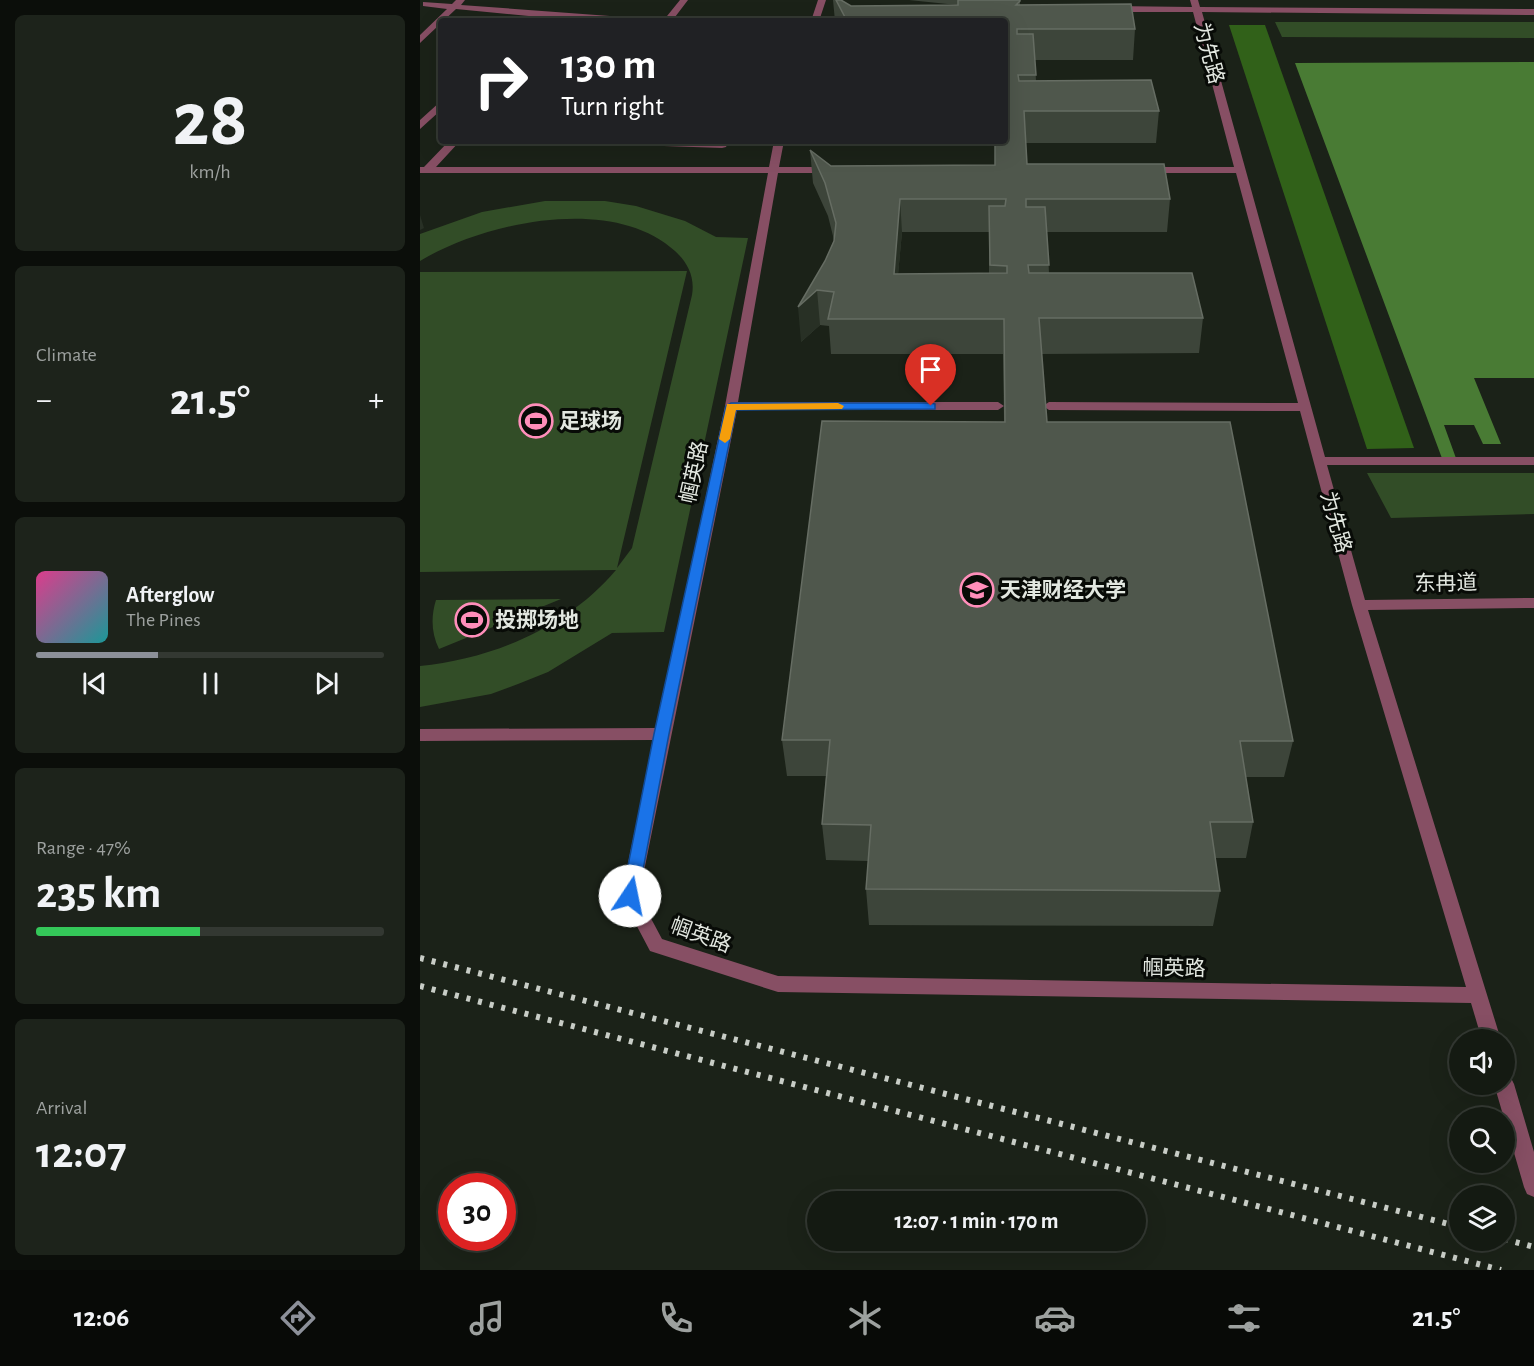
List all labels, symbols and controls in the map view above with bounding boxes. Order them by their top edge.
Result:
street label: 为先路 [1190,20,1228,86]
icon: right [462,42,540,120]
text: 130 m [561,44,656,86]
text: 28 [172,82,248,160]
text: Turn right [561,93,664,120]
text: km/h [189,162,231,182]
pin [905,344,956,406]
text: Climate [36,345,97,365]
icon: arrive [914,353,947,386]
text: 21.5° [170,378,250,423]
text: − [36,384,52,417]
text: + [368,384,384,417]
sports icon: 足球场 [518,403,554,439]
place label: 足球场 [559,410,622,432]
street label: 帼英路 [677,439,711,505]
street label: 为先路 [1317,489,1355,555]
street label: 东冉道 [1414,571,1478,595]
school or university icon: 天津财经大学 [959,572,995,608]
place label: 天津财经大学 [1000,578,1126,601]
text: Afterglow [126,584,214,606]
sports icon: 投掷场地 [454,602,490,638]
place label: 投掷场地 [495,609,579,631]
text: The Pines [126,610,201,630]
icon: previous [78,667,111,700]
icon: pause [194,667,227,700]
icon: next [310,667,343,700]
text: Range · 47% [36,838,131,858]
position arrow [598,864,662,928]
text: 235 km [36,871,161,916]
street label: 帼英路 [668,914,734,956]
street label: 帼英路 [1142,956,1206,980]
map controls [1449,1029,1515,1251]
button: sound [1449,1029,1515,1095]
text: Arrival [36,1098,87,1118]
button: search [1449,1107,1515,1173]
text: 12:07 [36,1131,127,1176]
speed limit sign: 30 [438,1173,516,1251]
button: layers [1449,1185,1515,1251]
text: 12:07 · 1 min · 170 m [895,1210,1059,1232]
icon: directions [277,1297,319,1339]
icon: music [466,1297,508,1339]
icon: phone [655,1297,697,1339]
icon: climate [844,1297,886,1339]
icon: car [1034,1297,1076,1339]
icon: filters [1223,1297,1265,1339]
text: 12:06 [74,1304,129,1331]
text: 21.5° [1412,1304,1460,1331]

